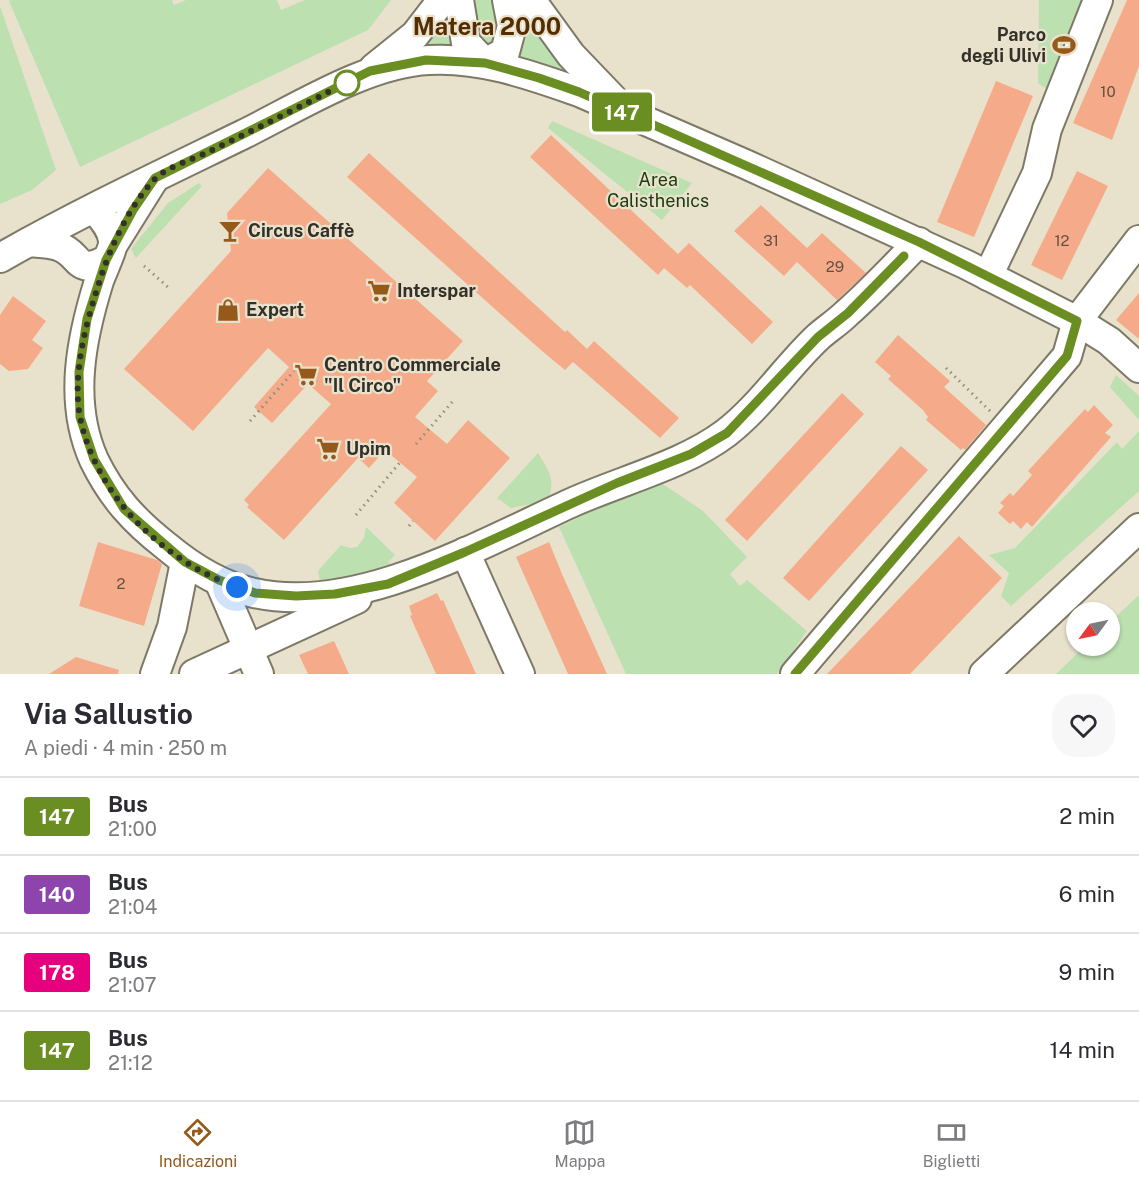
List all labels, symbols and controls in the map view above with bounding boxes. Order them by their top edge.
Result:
district label: Matera 2000 [413,12,561,40]
place label: Parco degli Ulivi [961,24,1046,66]
sports icon: Parco degli Ulivi [1051,32,1077,58]
unlabelled marker [334,70,360,96]
house number: 10 [1100,83,1116,100]
line badge: 147 [588,92,656,132]
text: 147 [604,100,640,125]
park label: Area Calisthenics [607,169,709,211]
bar icon: Circus Caffè [217,218,243,244]
place label: Circus Caffè [248,220,354,241]
house number: 31 [763,232,779,249]
house number: 12 [1054,232,1070,249]
house number: 29 [826,258,844,275]
supermarket icon: Interspar [366,278,392,304]
place label: Interspar [397,280,476,301]
shop icon: Expert [215,297,241,323]
place label: Expert [246,299,304,320]
place label: Centro Commerciale "Il Circo" [324,354,501,396]
supermarket icon: Centro Commerciale "Il Circo" [293,362,319,388]
supermarket icon: Upim [315,436,341,462]
place label: Upim [346,438,391,459]
your location [222,572,252,602]
house number: 2 [117,575,126,592]
north arrow [1066,602,1120,656]
map controls [1066,602,1120,656]
button: heart [1052,694,1115,757]
text: Via Sallustio [24,697,193,730]
text: A piedi · 4 min · 250 m [24,736,227,760]
text: Bus [108,791,148,817]
text: 2 min [1059,803,1115,829]
text: 147 [39,804,75,829]
text: 21:00 [108,817,157,841]
text: Bus [108,869,148,895]
text: 6 min [1059,881,1115,907]
text: 140 [39,882,75,907]
text: 21:04 [108,895,157,919]
text: Bus [108,947,148,973]
text: 9 min [1059,959,1115,985]
text: 178 [39,960,75,985]
text: 21:07 [108,973,156,997]
text: Bus [108,1025,148,1051]
text: 14 min [1050,1037,1115,1063]
text: 147 [39,1038,75,1063]
text: 21:12 [108,1051,153,1075]
tab: Indicazioni [159,1116,237,1171]
tab: Mappa [555,1116,605,1171]
tab: Biglietti [923,1116,980,1171]

